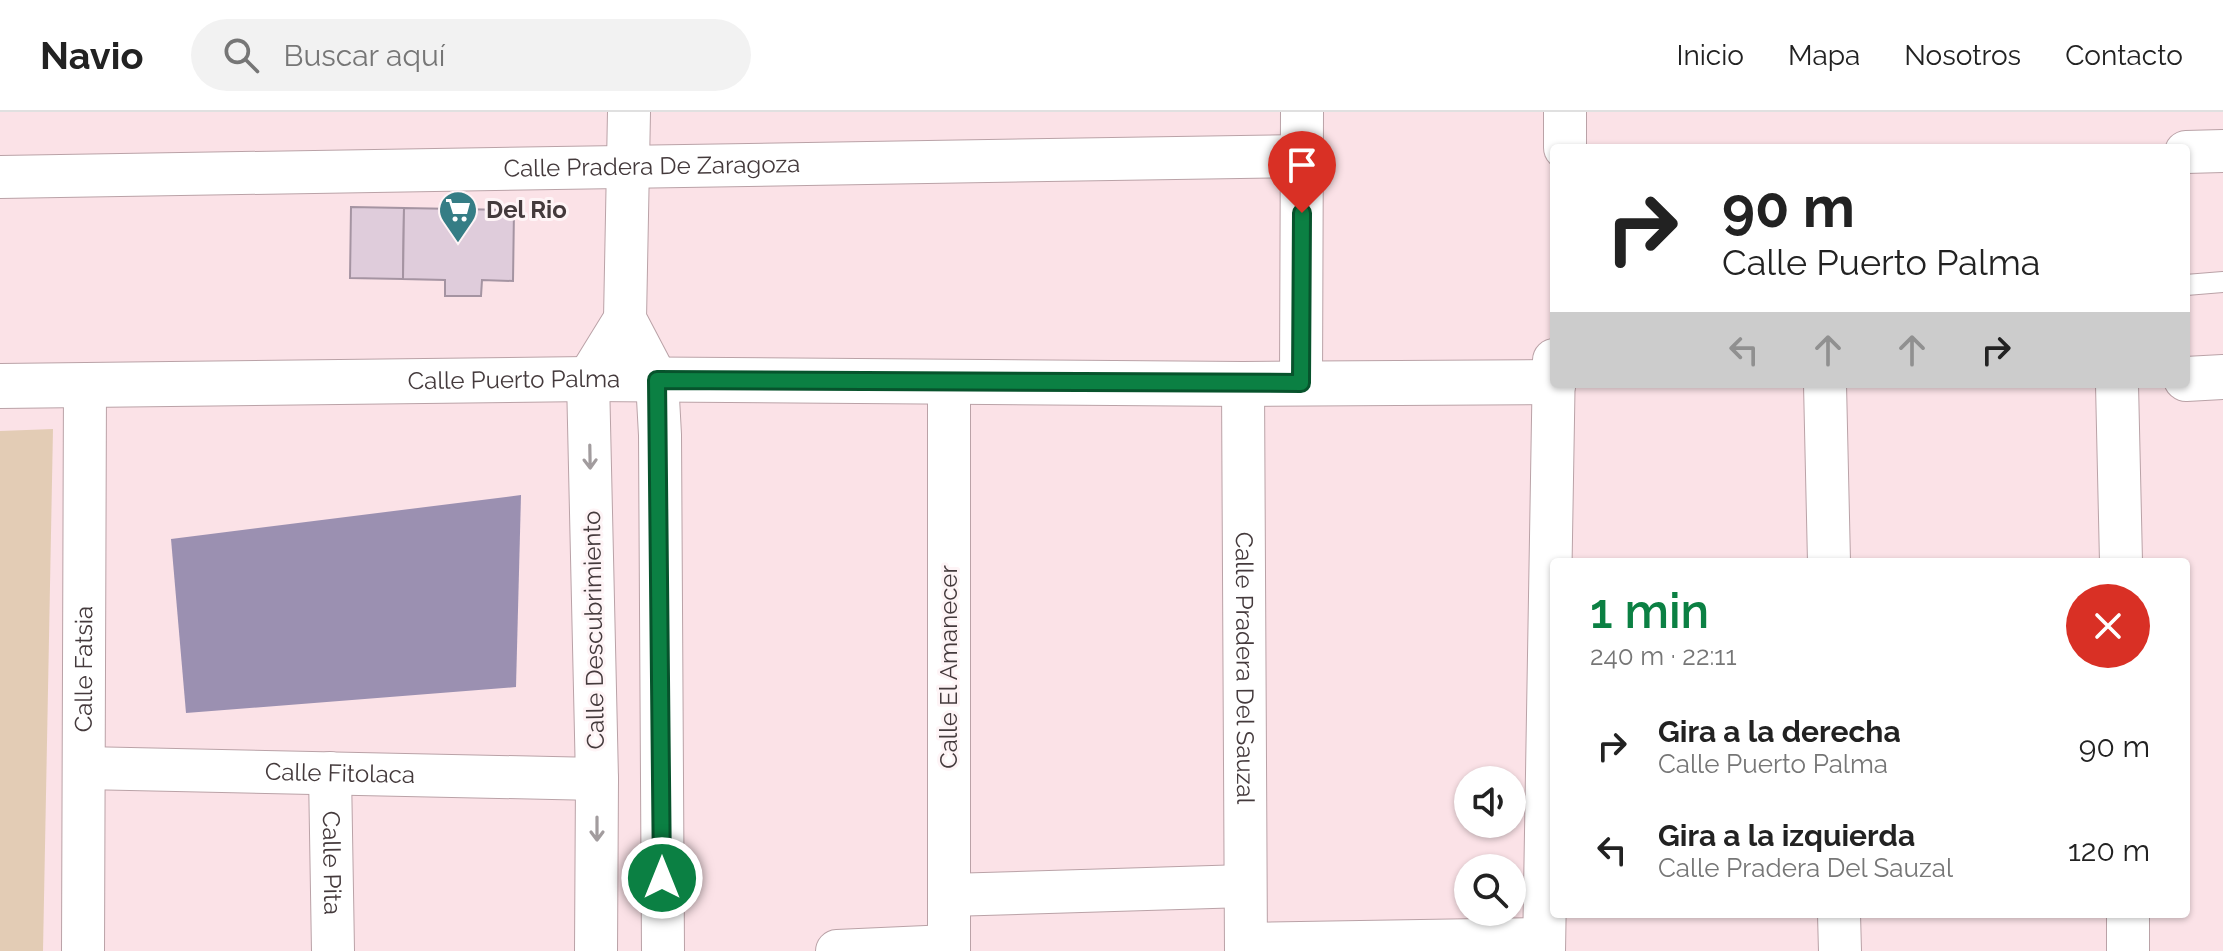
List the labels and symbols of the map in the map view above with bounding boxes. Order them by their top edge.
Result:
pin [1268,131,1336,213]
street label: Calle Pradera De Zaragoza [503,149,800,183]
supermarket icon: Del Rio [437,189,479,244]
place label: Del Rio [486,195,567,224]
street label: Calle Puerto Palma [408,364,620,395]
one-way arrow [582,443,598,470]
street label: Calle Descubrimiento [577,510,610,750]
street label: Calle Pradera Del Sauzal [1230,532,1260,805]
street label: Calle El Amanecer [934,565,963,769]
street label: Calle Fatsia [69,606,98,732]
street label: Calle Fitolaca [265,757,415,789]
street label: Calle Pita [317,811,347,915]
one-way arrow [589,815,605,842]
position arrow [620,836,704,920]

